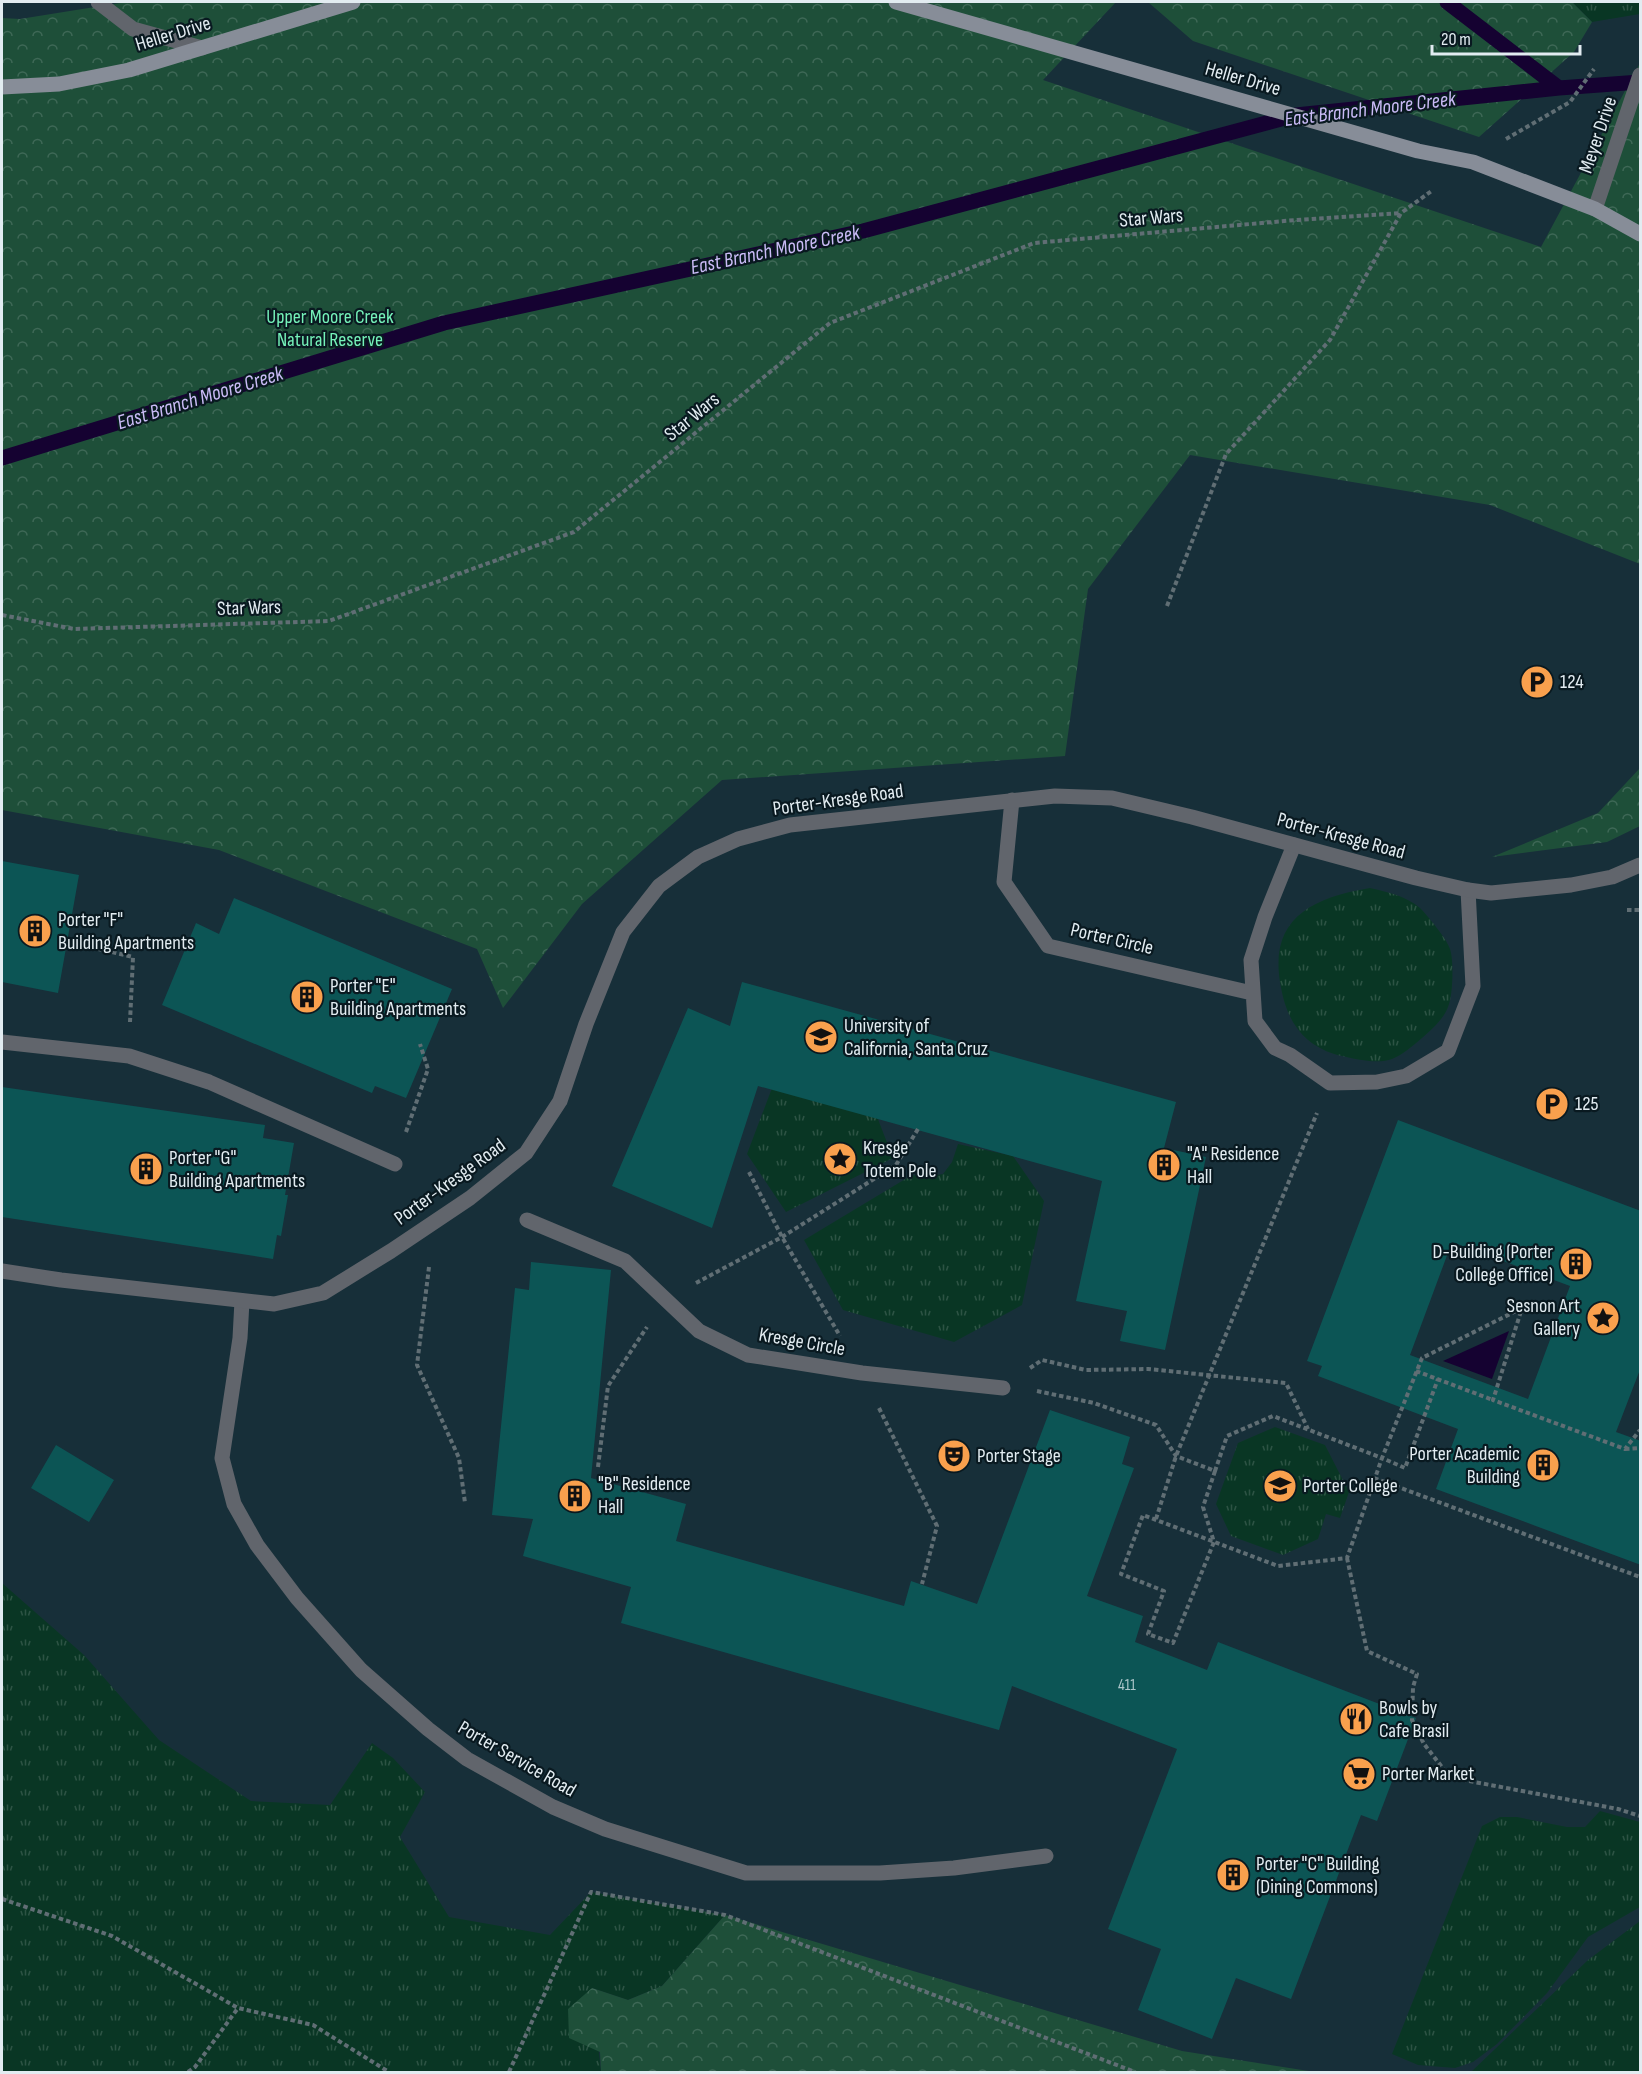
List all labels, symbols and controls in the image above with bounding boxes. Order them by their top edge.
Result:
street label: Heller Drive [132,11,214,57]
scale bar [1432,18,1580,56]
text: 20 m [1441,29,1471,50]
street label: Heller Drive [1202,57,1284,101]
water label: East Branch Moore Creek [1283,86,1458,132]
street label: Meyer Drive [1574,94,1622,176]
street label: Star Wars [1118,203,1184,233]
water label: East Branch Moore Creek [688,220,863,280]
park label: Upper Moore Creek Natural Reserve [266,305,394,352]
water label: East Branch Moore Creek [114,361,287,435]
street label: Star Wars [660,388,724,446]
street label: Star Wars [217,595,281,621]
parking icon: 124 [1519,664,1555,700]
place label: 124 [1560,670,1584,694]
street label: Porter-Kresge Road [771,779,905,821]
street label: Porter-Kresge Road [1274,807,1408,865]
place label: Porter "F" Building Apartments [58,908,194,955]
building icon: Porter "F" Building Apartments [17,913,53,949]
street label: Porter Circle [1068,918,1156,960]
place label: Porter "E" Building Apartments [330,974,466,1021]
building icon: Porter "E" Building Apartments [289,979,325,1015]
place label: University of California, Santa Cruz [844,1014,988,1061]
school or university icon: University of California, Santa Cruz [803,1019,839,1055]
parking icon: 125 [1534,1086,1570,1122]
place label: 125 [1575,1092,1598,1116]
street label: Porter-Kresge Road [390,1134,510,1230]
place label: Kresge Totem Pole [863,1136,937,1183]
place icon: Kresge Totem Pole [822,1141,858,1177]
place label: "A" Residence Hall [1187,1142,1279,1189]
place label: Porter "G" Building Apartments [169,1146,305,1193]
building icon: "A" Residence Hall [1146,1147,1182,1183]
building icon: Porter "G" Building Apartments [128,1151,164,1187]
place label: D-Building (Porter College Office) [1433,1240,1553,1287]
building icon: D-Building (Porter College Office) [1558,1246,1594,1282]
place label: Sesnon Art Gallery [1507,1294,1580,1341]
place icon: Sesnon Art Gallery [1585,1300,1621,1336]
street label: Kresge Circle [757,1323,847,1361]
theatre icon: Porter Stage [936,1438,972,1474]
place label: Porter Academic Building [1409,1442,1520,1489]
place label: Porter Stage [977,1444,1061,1468]
building icon: Porter Academic Building [1525,1447,1561,1483]
school or university icon: Porter College [1262,1468,1298,1504]
place label: "B" Residence Hall [598,1472,691,1519]
place label: Porter College [1303,1474,1398,1498]
building icon: "B" Residence Hall [557,1478,593,1514]
house number: 411 [1118,1676,1136,1695]
place label: Bowls by Cafe Brasil [1379,1696,1449,1743]
restaurant icon: Bowls by Cafe Brasil [1338,1701,1374,1737]
street label: Porter Service Road [454,1716,580,1802]
supermarket icon: Porter Market [1341,1756,1377,1792]
place label: Porter Market [1382,1762,1474,1786]
place label: Porter "C" Building (Dining Commons) [1256,1852,1379,1899]
building icon: Porter "C" Building (Dining Commons) [1215,1857,1251,1893]

